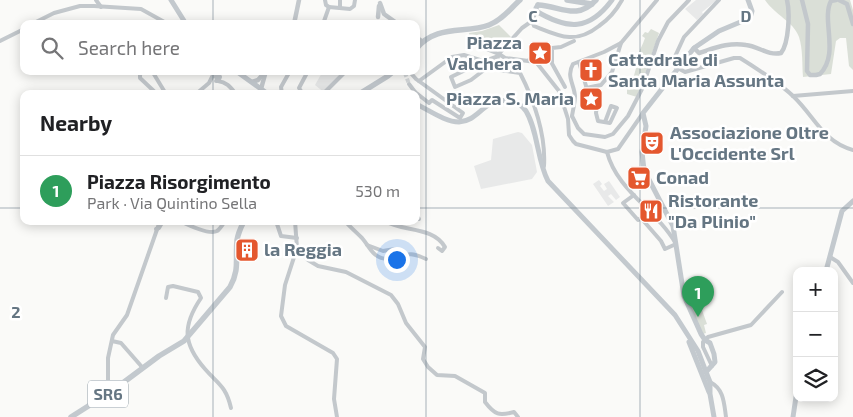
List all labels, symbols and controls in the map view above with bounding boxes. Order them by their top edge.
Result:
text: C [528,6,538,25]
text: D [741,6,752,25]
search box [20,20,420,75]
place label: Piazza Valchera [447,31,522,74]
icon: search [38,34,66,62]
text: Search here [78,36,180,59]
place icon: Piazza Valchera [527,40,553,66]
place label: Cattedrale di Santa Maria Assunta [608,48,784,91]
church icon: Cattedrale di Santa Maria Assunta [578,57,604,83]
place icon: Piazza S. Maria [578,86,604,112]
place label: Piazza S. Maria [446,87,574,109]
text: Nearby [40,110,112,135]
place label: Associazione Oltre L'Occidente Srl [670,121,829,164]
theatre icon: Associazione Oltre L'Occidente Srl [639,130,665,156]
supermarket icon: Conad [626,165,652,191]
place label: Conad [656,166,709,188]
text: Piazza Risorgimento [87,170,271,193]
text: 1 [53,181,59,200]
text: 530 m [355,181,400,200]
place label: Ristorante "Da Plinio" [668,189,758,232]
text: Park · Via Quintino Sella [87,193,257,212]
restaurant icon: Ristorante "Da Plinio" [638,198,664,224]
building icon: la Reggia [234,237,260,263]
place label: la Reggia [264,238,342,260]
your location [384,247,410,273]
map controls [793,267,838,402]
button: + [793,267,838,312]
pin: 1 [682,276,714,317]
text: 2 [11,302,21,321]
button: − [793,312,838,357]
button: layers [793,357,838,402]
road number: SR6 [88,380,128,408]

